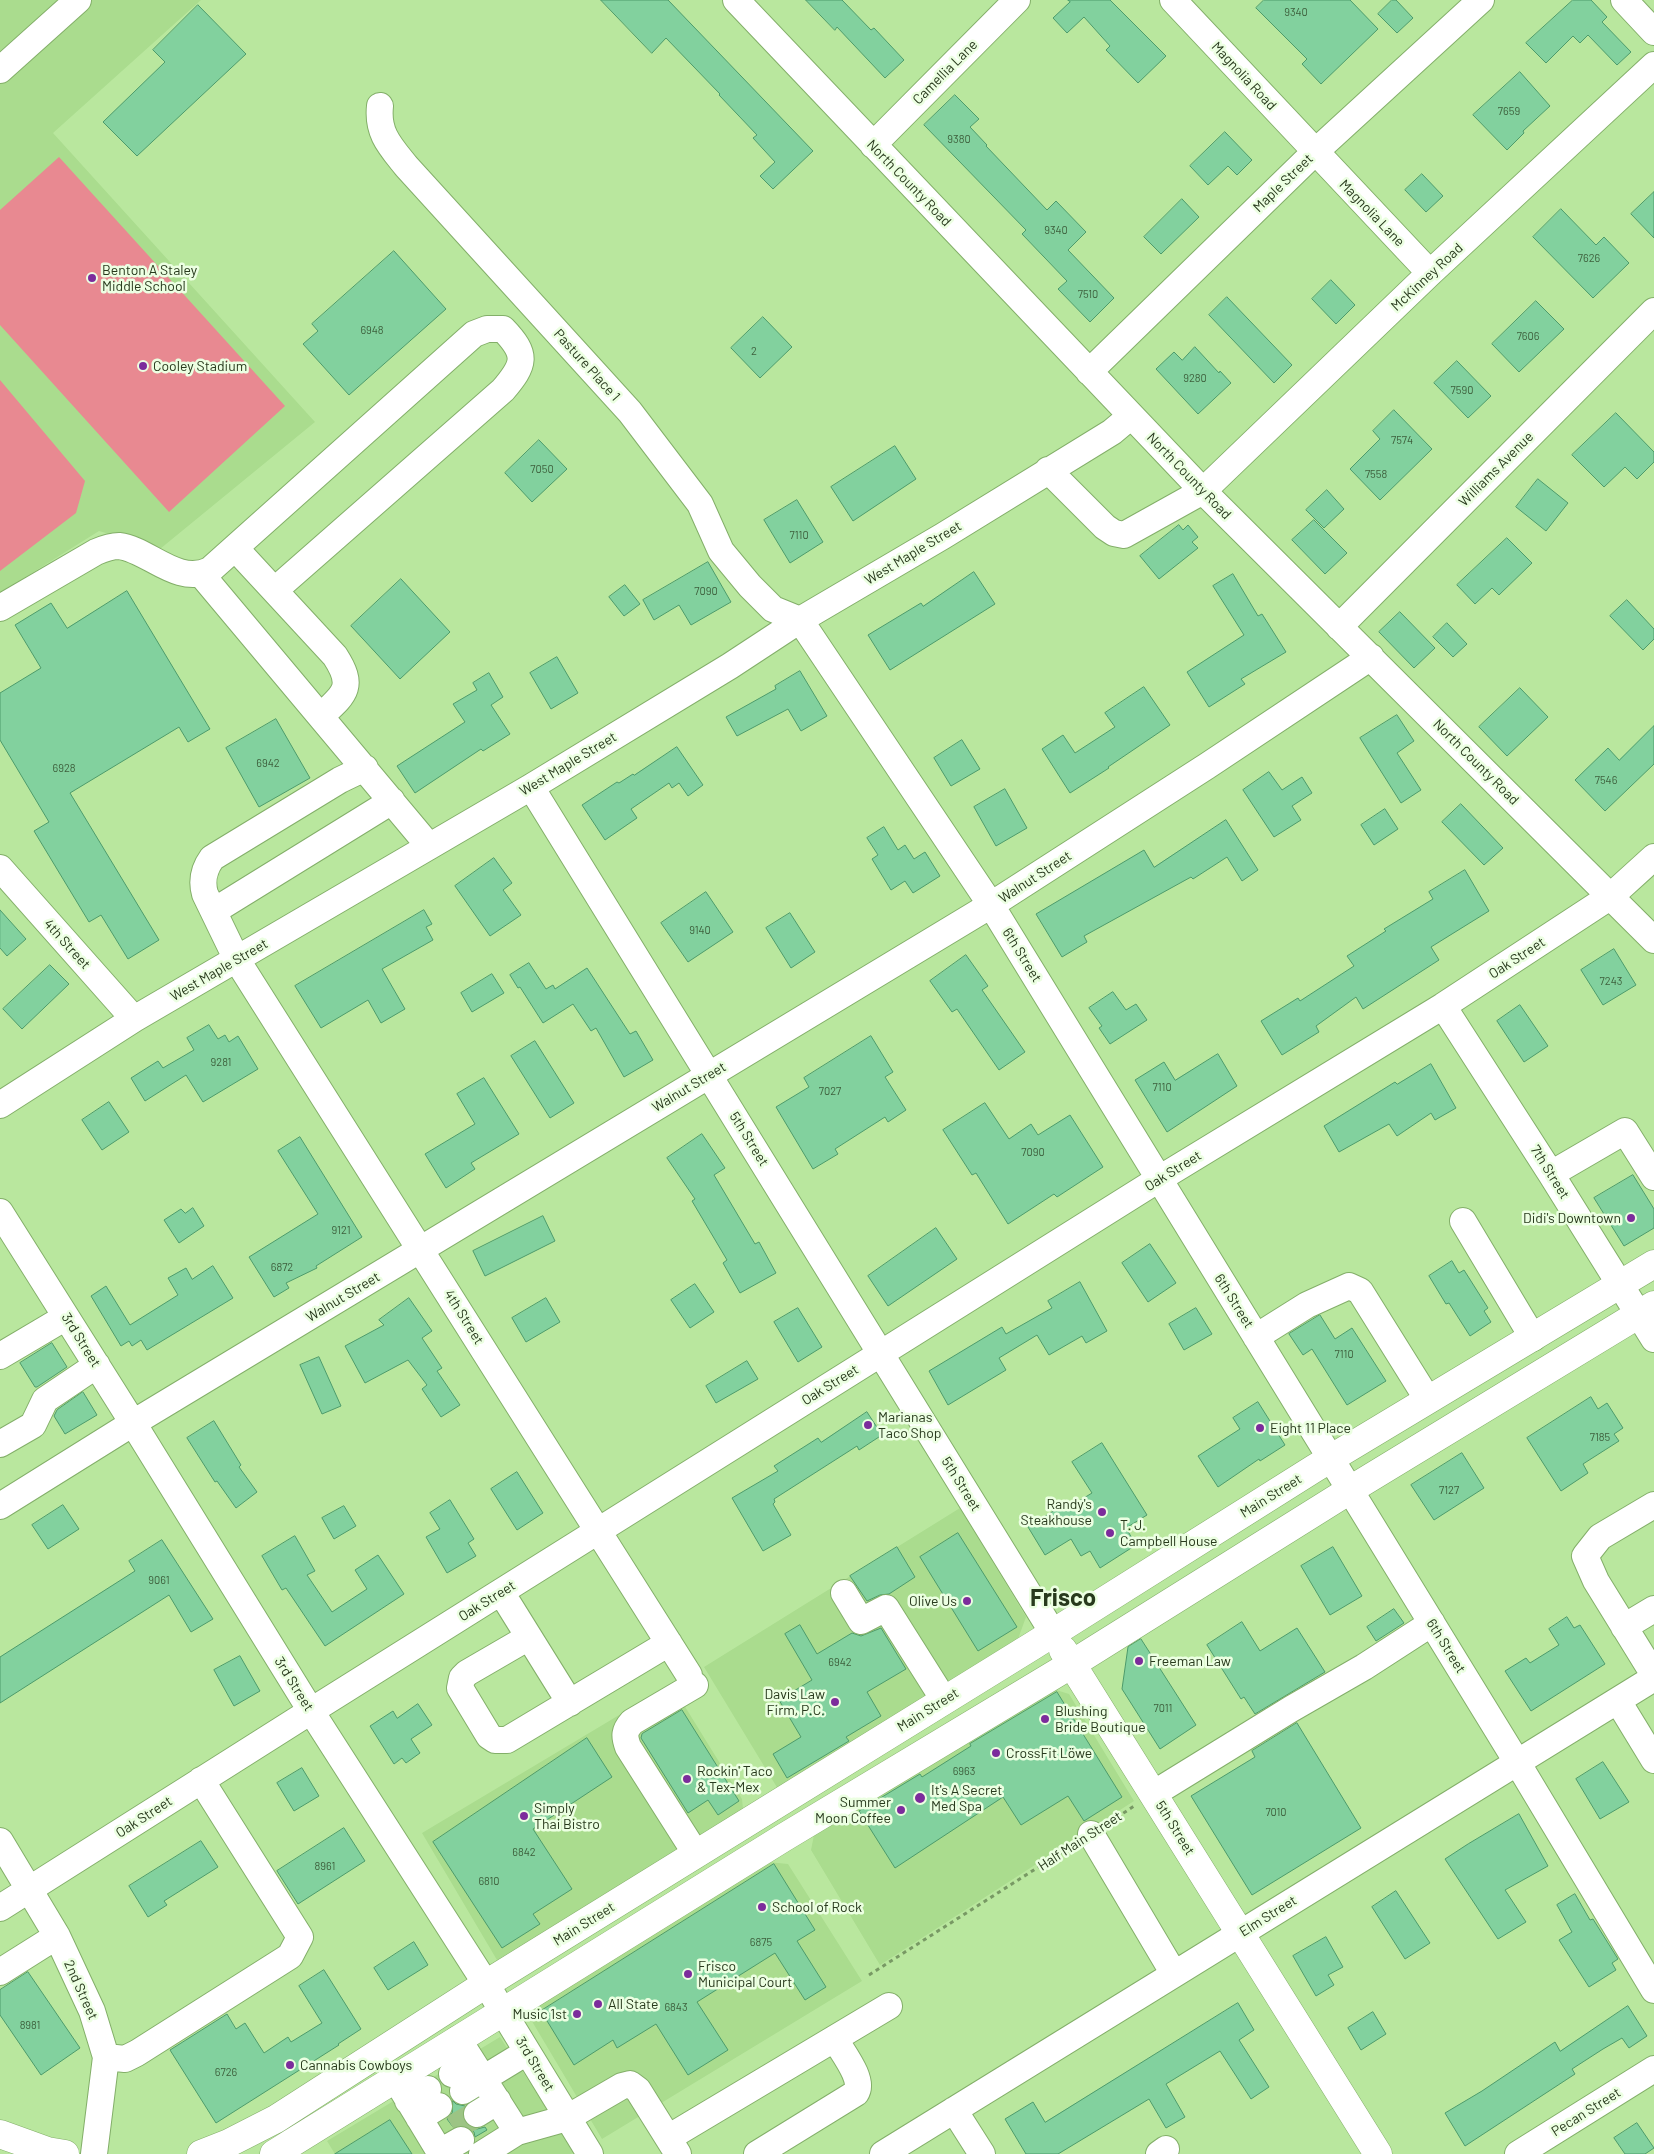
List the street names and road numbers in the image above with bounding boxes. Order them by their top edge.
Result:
street label: Camellia Lane [909,36,981,108]
street label: Magnolia Road [1208,38,1280,114]
street label: North County Road [863,136,955,230]
street label: Maple Street [1250,150,1316,216]
street label: Magnolia Lane [1336,176,1408,250]
street label: McKinney Road [1388,240,1466,314]
street label: Pasture Place 1 [550,326,624,404]
street label: Williams Avenue [1455,428,1537,510]
street label: North County Road [1143,429,1235,523]
street label: West Maple Street [861,517,965,589]
street label: North County Road [1430,716,1522,808]
street label: West Maple Street [516,728,620,800]
street label: Walnut Street [996,847,1074,907]
street label: 4th Street [40,916,94,972]
street label: 6th Street [999,925,1045,985]
street label: Oak Street [1486,934,1548,982]
street label: West Maple Street [167,935,271,1005]
street label: Walnut Street [649,1058,729,1116]
street label: 5th Street [726,1109,772,1169]
street label: 7th Street [1527,1142,1573,1202]
street label: Oak Street [1141,1147,1205,1195]
street label: Walnut Street [303,1268,383,1326]
street label: 6th Street [1211,1271,1257,1331]
street label: 4th Street [441,1287,487,1347]
street label: 3rd Street [58,1310,104,1370]
street label: Oak Street [798,1361,862,1409]
street label: 5th Street [938,1454,984,1514]
street label: Main Street [1237,1471,1305,1521]
street label: Oak Street [455,1577,519,1625]
street label: 6th Street [1423,1616,1469,1676]
street label: 3rd Street [271,1654,317,1714]
street label: Main Street [894,1685,962,1735]
street label: Oak Street [113,1793,175,1841]
street label: 5th Street [1152,1798,1198,1858]
street label: Half Main Street [1035,1808,1125,1874]
street label: Elm Street [1236,1892,1300,1940]
street label: Main Street [550,1899,618,1949]
street label: 2nd Street [60,1958,102,2022]
street label: 3rd Street [512,2034,558,2094]
street label: Pecan Street [1548,2084,1624,2140]

